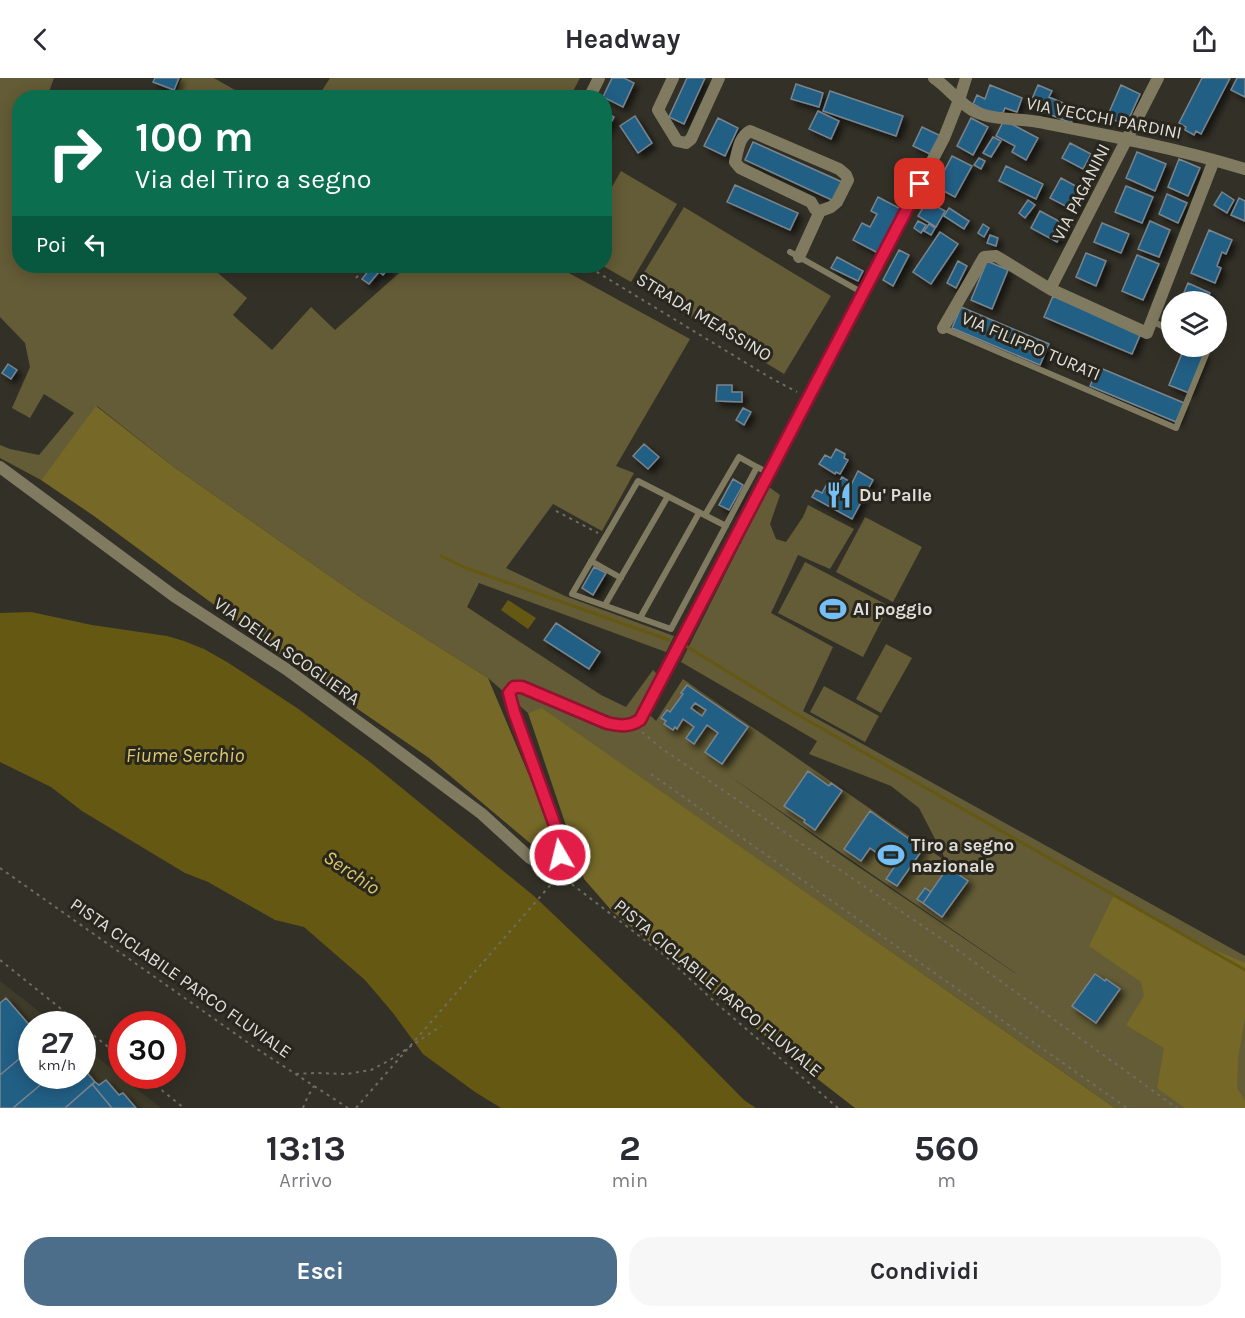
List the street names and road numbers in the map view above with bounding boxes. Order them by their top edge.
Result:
street label: VIA VECCHI PARDINI [1024,92,1184,144]
street label: VIA PAGANINI [1047,140,1115,244]
street label: STRADA MEASSINO [632,268,776,366]
street label: VIA FILIPPO TURATI [958,307,1104,385]
street label: VIA DELLA SCOGLIERA [210,592,364,710]
street label: PISTA CICLABILE PARCO FLUVIALE [66,893,296,1063]
street label: PISTA CICLABILE PARCO FLUVIALE [609,894,827,1082]

